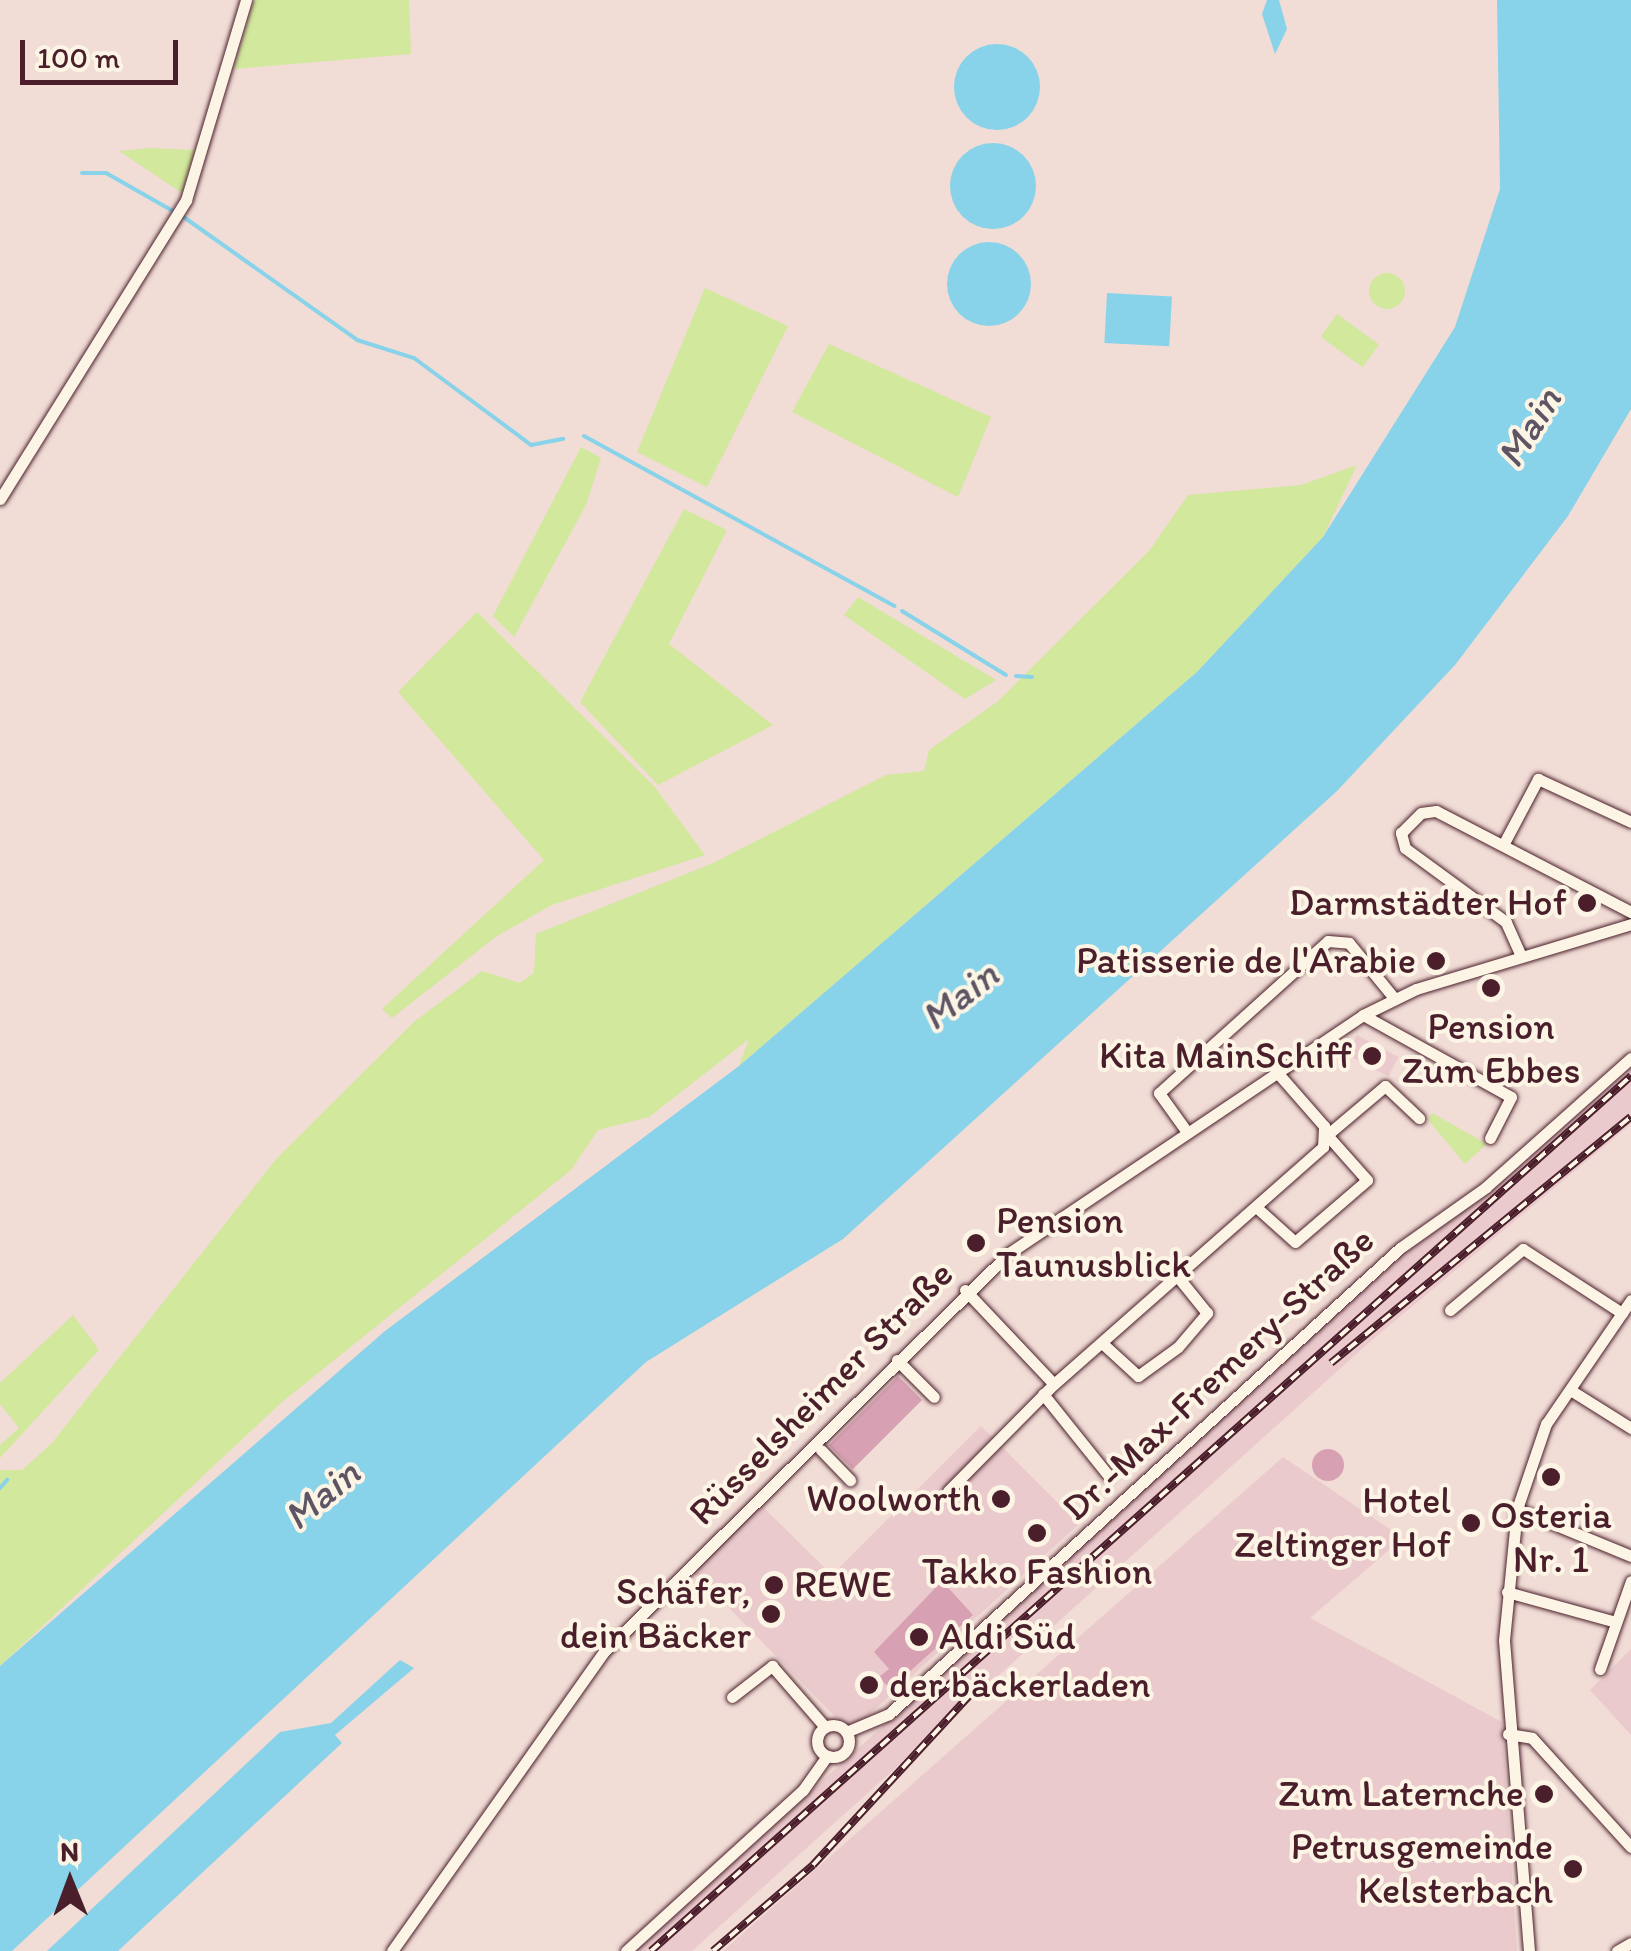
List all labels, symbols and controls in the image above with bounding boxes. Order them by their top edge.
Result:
scale bar [25,20,182,82]
text: 100 m [37,39,120,76]
water label: Main [1485,378,1571,476]
place label: Darmstädter Hof [1289,880,1567,926]
marker: Darmstädter Hof [1576,892,1598,914]
place label: Patisserie de l'Arabie [1076,938,1416,984]
water label: Main [911,950,1007,1040]
marker: Patisserie de l'Arabie [1425,950,1447,972]
marker: Pension Zum Ebbes [1480,977,1502,999]
place label: Pension Zum Ebbes [1402,1004,1580,1094]
place label: Kita MainSchiff [1099,1033,1352,1079]
marker: Kita MainSchiff [1361,1045,1383,1067]
place label: Pension Taunusblick [996,1198,1191,1288]
street label: Dr.-Max-Fremery-Straße [1053,1218,1383,1530]
marker: Pension Taunusblick [965,1232,987,1254]
street label: Rüsselsheimer Straße [679,1251,963,1535]
water label: Main [273,1448,369,1540]
marker: Osteria Nr. 1 [1540,1466,1562,1488]
place label: Woolworth [806,1476,981,1522]
place label: Hotel Zeltinger Hof [1234,1478,1451,1568]
marker: Woolworth [990,1488,1012,1510]
place label: Osteria Nr. 1 [1490,1493,1612,1582]
marker: Hotel Zeltinger Hof [1460,1512,1482,1534]
marker: Takko Fashion [1026,1522,1048,1544]
place label: Takko Fashion [922,1549,1152,1595]
place label: REWE [794,1562,892,1608]
place label: Schäfer, dein Bäcker [559,1569,751,1658]
marker: REWE [763,1574,785,1596]
marker: Schäfer, dein Bäcker [760,1603,782,1625]
place label: Aldi Süd [939,1614,1076,1660]
marker: Aldi Süd [908,1626,930,1648]
place label: der bäckerladen [889,1662,1150,1708]
marker: der bäckerladen [858,1674,880,1696]
place label: Zum Laternche [1278,1771,1524,1817]
marker: Zum Laternche [1533,1783,1555,1805]
place label: Petrusgemeinde Kelsterbach [1291,1824,1553,1914]
north arrow [20,1831,120,1931]
text: N [60,1834,79,1868]
marker: Petrusgemeinde Kelsterbach [1562,1858,1584,1880]

